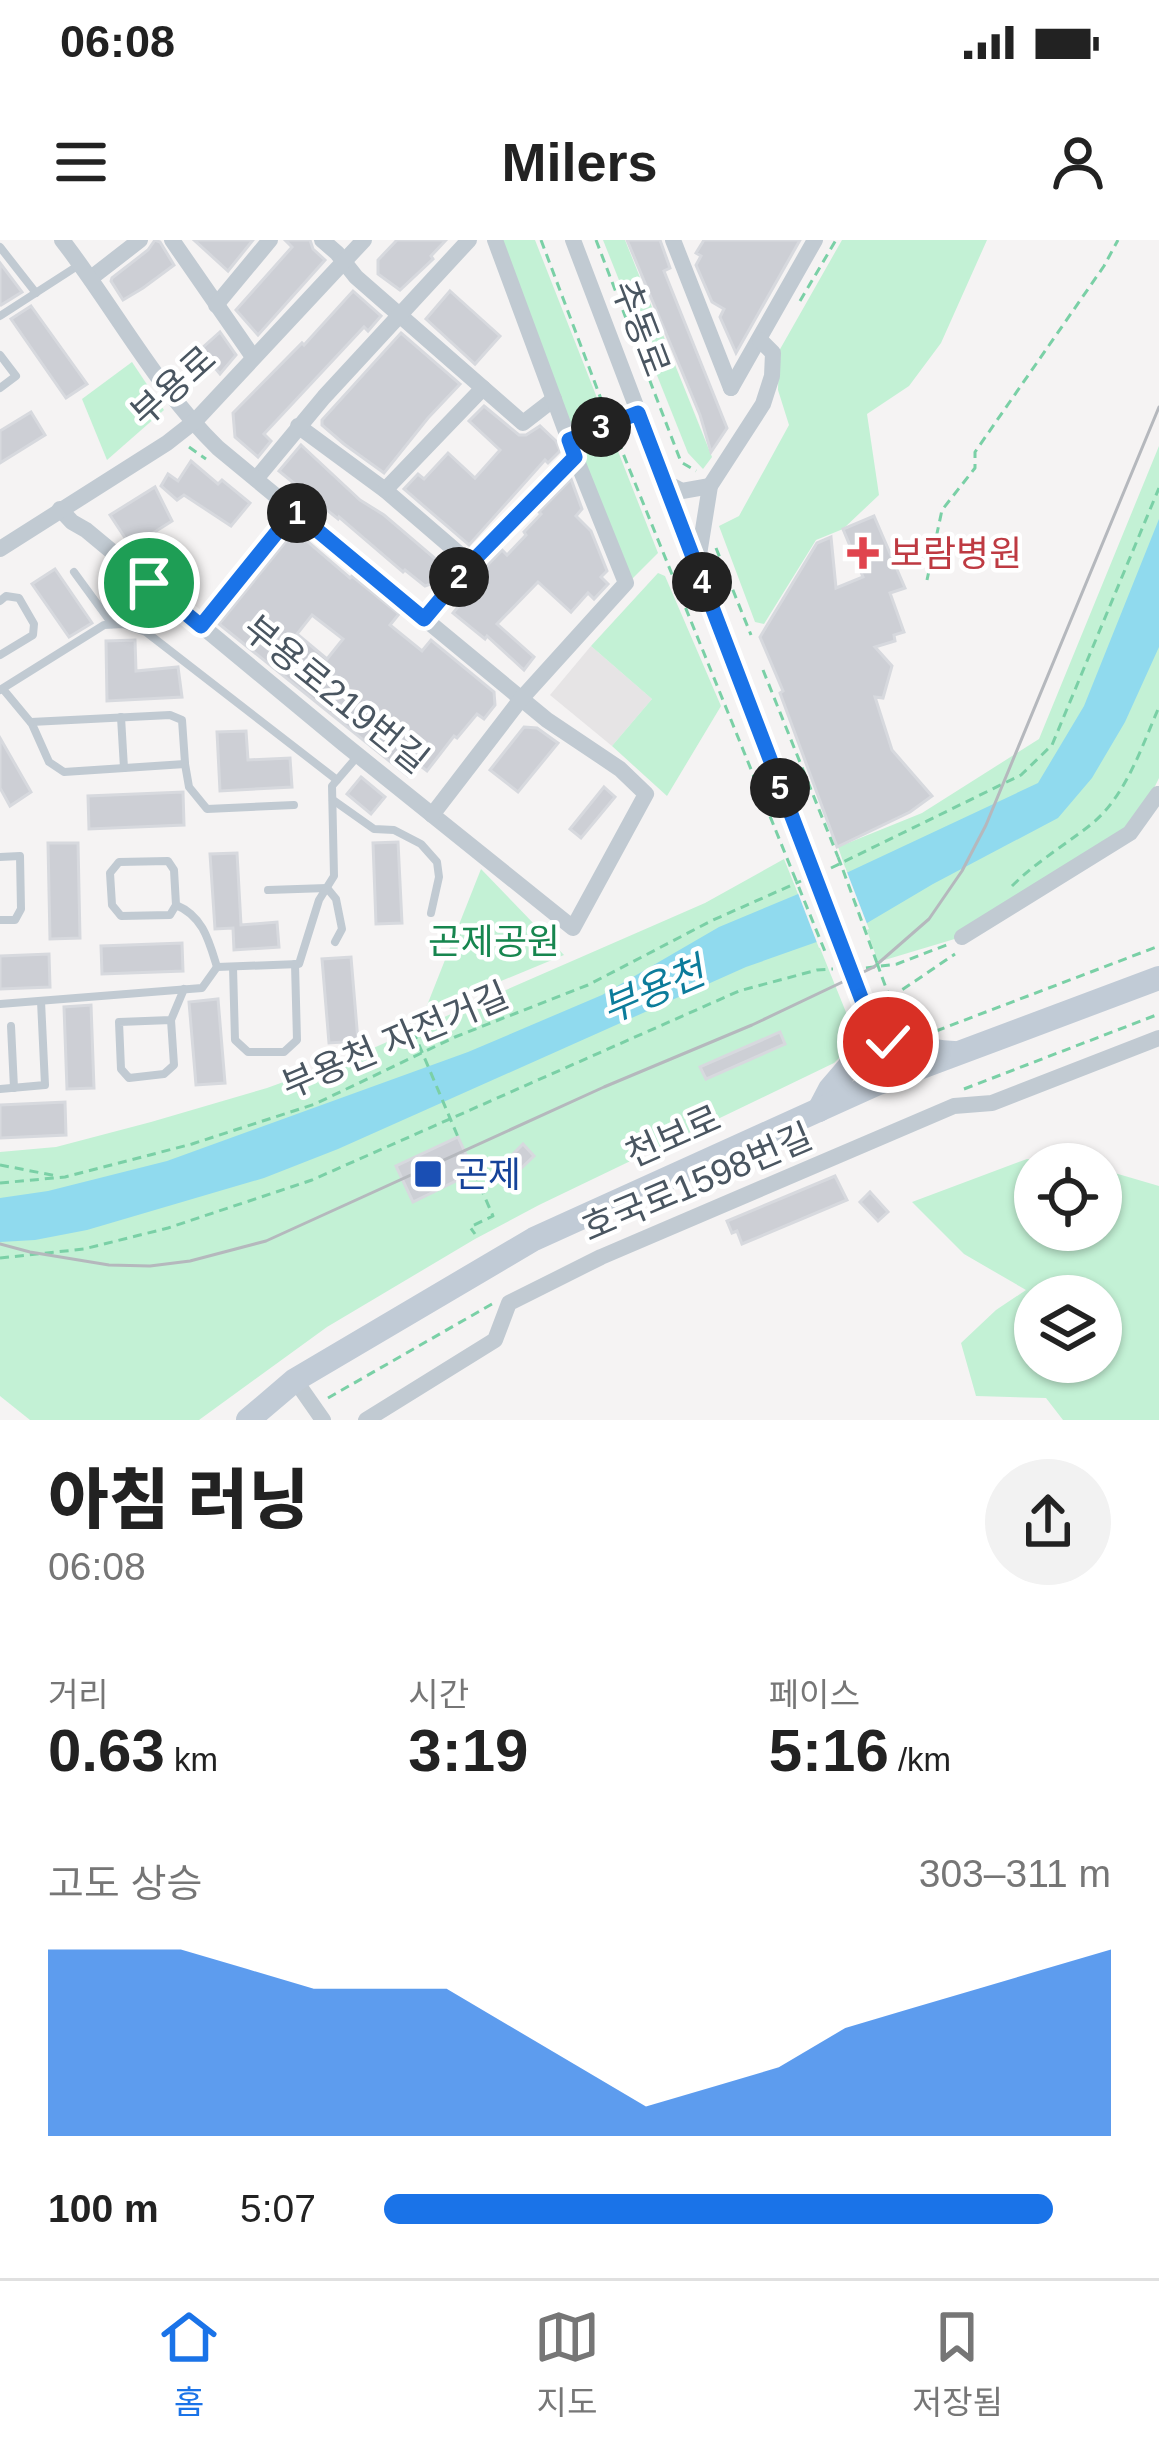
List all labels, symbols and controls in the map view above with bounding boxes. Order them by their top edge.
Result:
text: 06:08 [60,16,175,67]
icon: menu [48,129,114,195]
icon: person [1045,129,1111,195]
text: Milers [501,132,658,192]
street label: 추동로 [604,274,678,382]
street label: 부용로 [122,338,224,434]
pin: 3 [571,397,631,457]
text: 3 [592,408,610,445]
pin: 1 [267,483,327,543]
text: 1 [288,494,306,531]
pin [98,532,200,634]
place label: 보람병원 [890,533,1022,574]
marker: 보람병원 [847,537,879,569]
pin: 2 [429,547,489,607]
icon: arrive [116,550,182,616]
pin: 4 [672,552,732,612]
text: 2 [450,558,468,595]
text: 4 [693,563,711,600]
street label: 부용로219번길 [235,607,437,781]
pin: 5 [750,758,810,818]
text: 5 [771,769,789,806]
park label: 곤제공원 [428,921,560,962]
water label: 부용천 [595,948,715,1031]
street label: 부용천 자전거길 [276,974,514,1106]
pin [837,991,939,1093]
icon: check [855,1009,921,1075]
street label: 천보로 [619,1097,727,1175]
street label: 호국로1598번길 [576,1115,818,1249]
map controls [1014,1143,1122,1383]
button: locate [1014,1143,1122,1251]
place label: 곤제 [455,1154,521,1195]
marker: 곤제 [412,1158,444,1190]
button: layers [1014,1275,1122,1383]
button: share [985,1459,1111,1585]
text: 아침 러닝 [48,1463,309,1537]
text: 06:08 [48,1545,146,1588]
text: 거리 [48,1676,109,1713]
text: 시간 [408,1676,469,1713]
text: 페이스 [769,1676,860,1713]
text: 0.63 [48,1717,165,1784]
text: 3:19 [408,1717,528,1784]
text: 5:16 [769,1717,889,1784]
text: km [165,1741,218,1778]
text: /km [889,1741,951,1778]
text: 303–311 m [919,1852,1111,1895]
text: 고도 상승 [48,1862,202,1905]
text: 100 m [48,2187,159,2230]
text: 5:07 [240,2187,316,2230]
tab: 홈 [156,2304,222,2424]
tab: 지도 [534,2304,600,2424]
tab: 저장됨 [912,2304,1003,2424]

